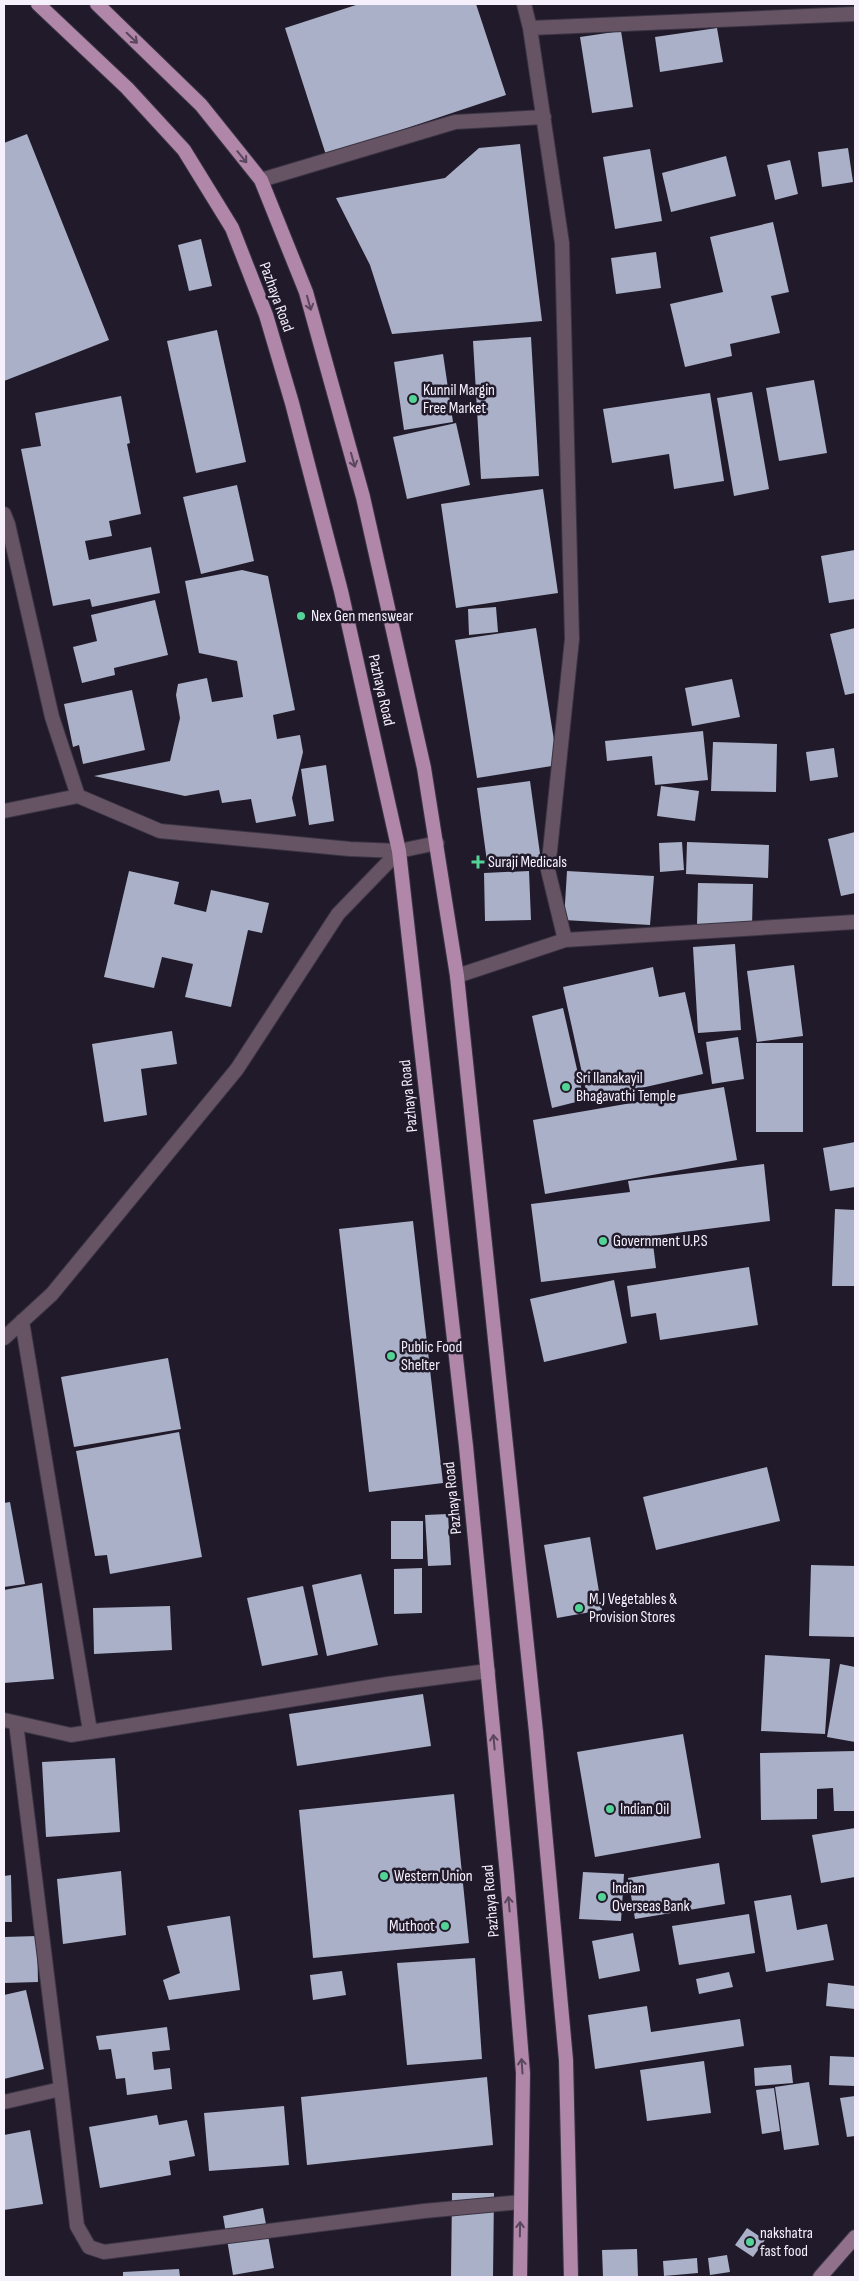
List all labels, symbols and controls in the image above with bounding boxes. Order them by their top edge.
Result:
one-way arrow [125,32,138,44]
one-way arrow [236,150,247,163]
street label: Pazhaya Road [255,260,297,334]
one-way arrow [305,295,315,311]
place label: Kunnil Margin Free Market [423,381,495,418]
marker: Kunnil Margin Free Market [407,393,419,405]
one-way arrow [349,451,358,467]
place label: Nex Gen menswear [311,607,414,626]
marker: Nex Gen menswear [295,610,307,622]
street label: Pazhaya Road [364,652,398,728]
place label: Suraji Medicals [488,853,567,872]
marker: Suraji Medicals [472,856,484,868]
street label: Pazhaya Road [396,1059,422,1133]
place label: Sri Ilanakayil Bhagavathi Temple [576,1069,676,1106]
marker: Sri Ilanakayil Bhagavathi Temple [560,1081,572,1093]
place label: Government U.P.S [613,1232,708,1251]
marker: Government U.P.S [597,1235,609,1247]
place label: Public Food Shelter [401,1338,462,1375]
marker: Public Food Shelter [385,1350,397,1362]
street label: Pazhaya Road [440,1461,466,1535]
place label: M.J Vegetables & Provision Stores [589,1590,677,1627]
marker: M.J Vegetables & Provision Stores [573,1602,585,1614]
one-way arrow [490,1735,499,1751]
place label: Indian Oil [620,1800,669,1819]
marker: Indian Oil [604,1803,616,1815]
street label: Pazhaya Road [478,1864,504,1938]
place label: Western Union [394,1867,473,1886]
marker: Western Union [378,1870,390,1882]
place label: Indian Overseas Bank [612,1879,690,1916]
marker: Indian Overseas Bank [596,1891,608,1903]
one-way arrow [505,1896,514,1912]
place label: Muthoot [389,1917,435,1936]
marker: Muthoot [439,1920,451,1932]
one-way arrow [518,2058,527,2074]
one-way arrow [515,2221,525,2237]
place label: nakshatra fast food [760,2224,813,2261]
marker: nakshatra fast food [744,2236,756,2248]

